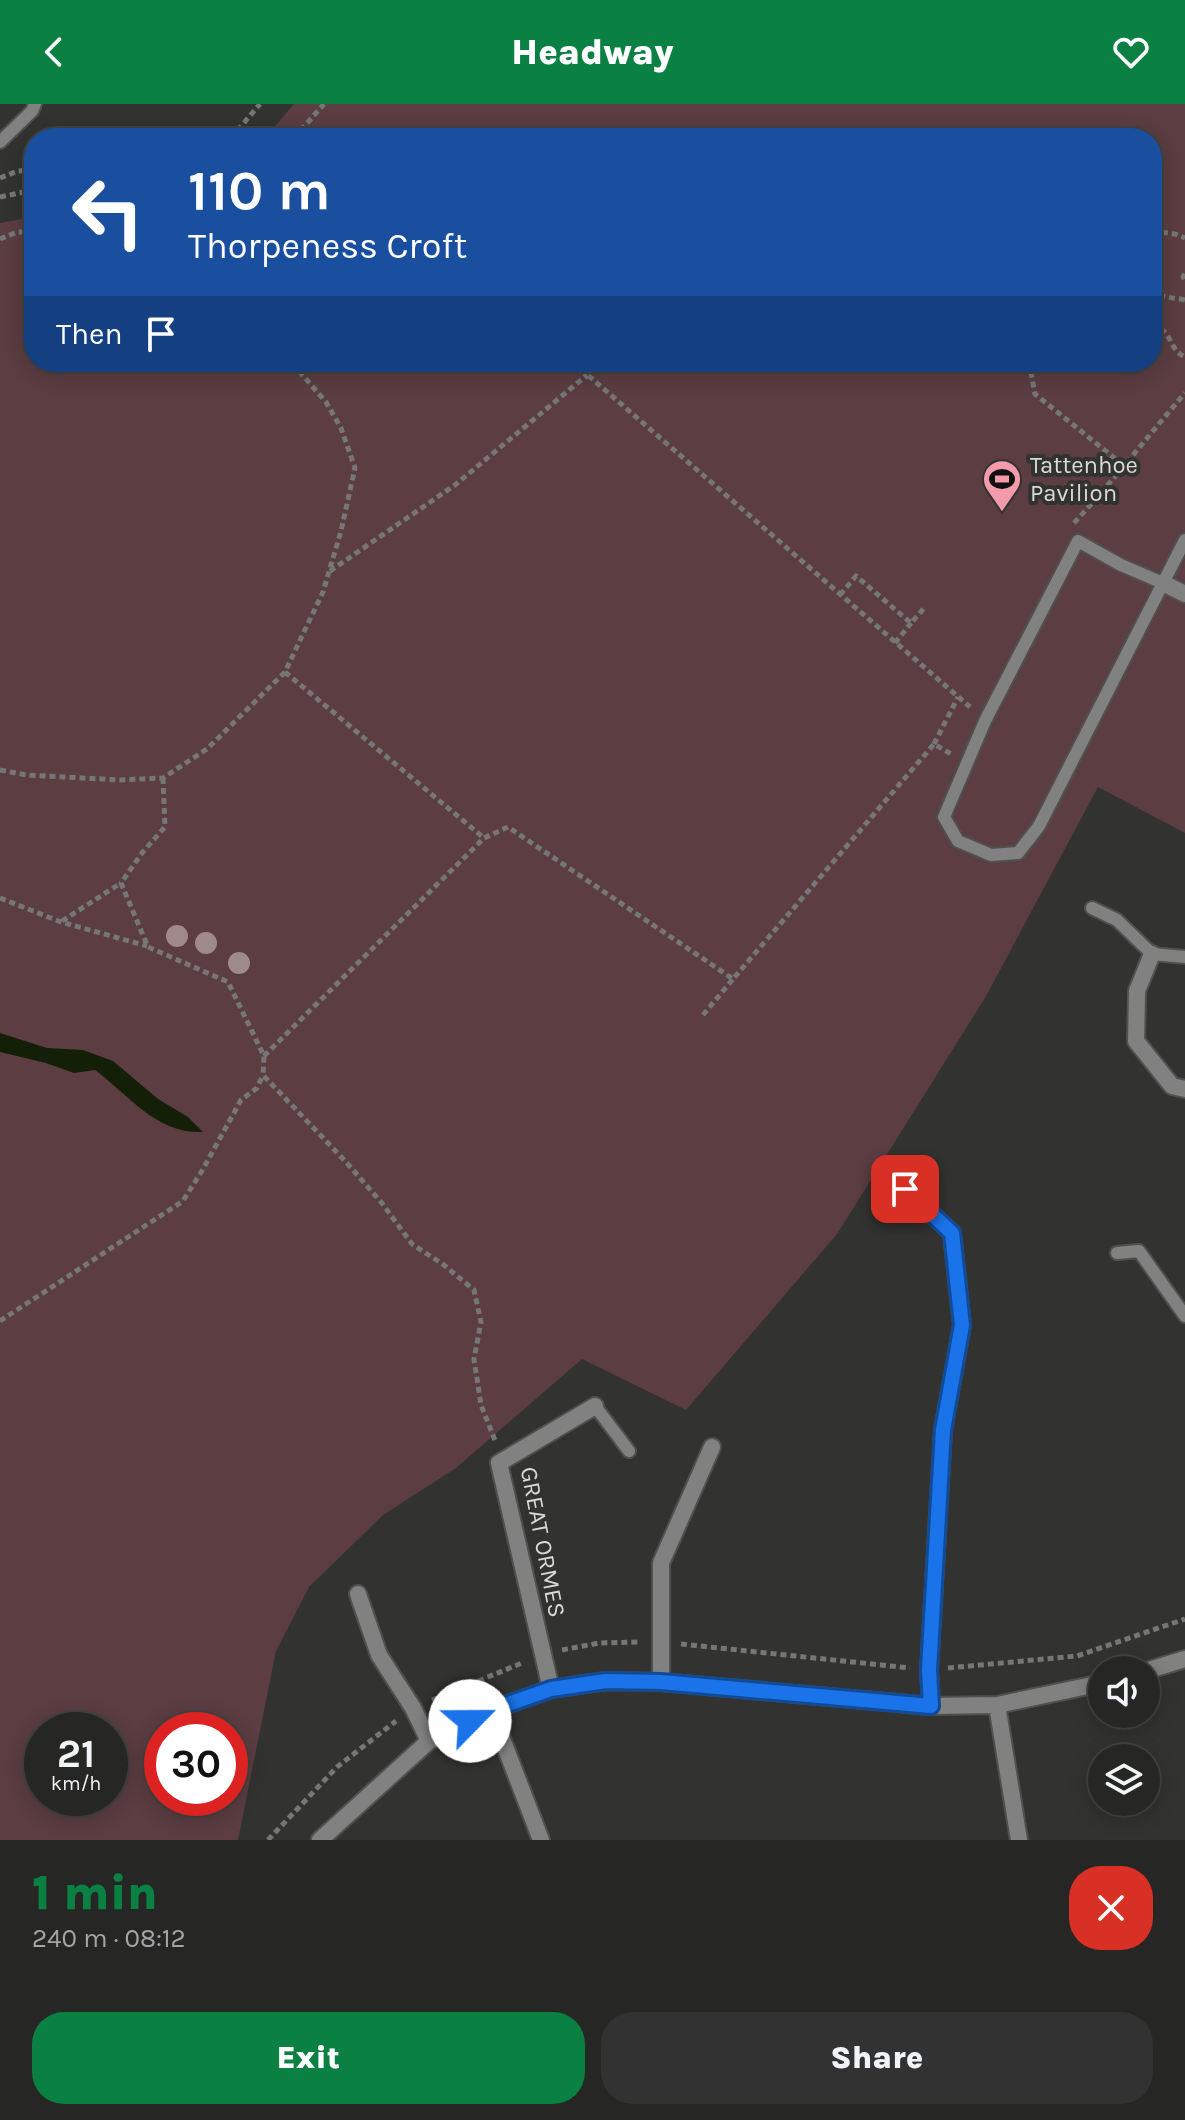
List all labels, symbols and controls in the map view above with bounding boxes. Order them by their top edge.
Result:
icon: back [32,30,76,74]
icon: heart [1109,30,1153,74]
text: Headway [511,31,674,73]
text: 110 m [188,158,331,223]
icon: left [56,160,160,264]
text: Thorpeness Croft [188,225,467,267]
icon: arrive [139,312,183,356]
text: Then [56,316,123,352]
place label: Tattenhoe Pavilion [1030,451,1138,507]
sports icon: Tattenhoe Pavilion [981,458,1023,513]
pin [871,1155,939,1223]
icon: arrive [883,1167,927,1211]
street label: GREAT ORMES [515,1464,571,1620]
map controls [1088,1656,1160,1816]
button: sound [1088,1656,1160,1728]
position arrow [428,1679,512,1763]
speed limit sign: 30 [144,1712,248,1816]
text: 21 [57,1730,95,1777]
button: layers [1088,1744,1160,1816]
text: km/h [51,1772,101,1795]
text: 1 min [32,1865,158,1921]
button: close [1069,1866,1153,1950]
text: 240 m · 08:12 [32,1923,186,1954]
button: Exit [32,2012,585,2104]
button: Share [601,2012,1153,2104]

